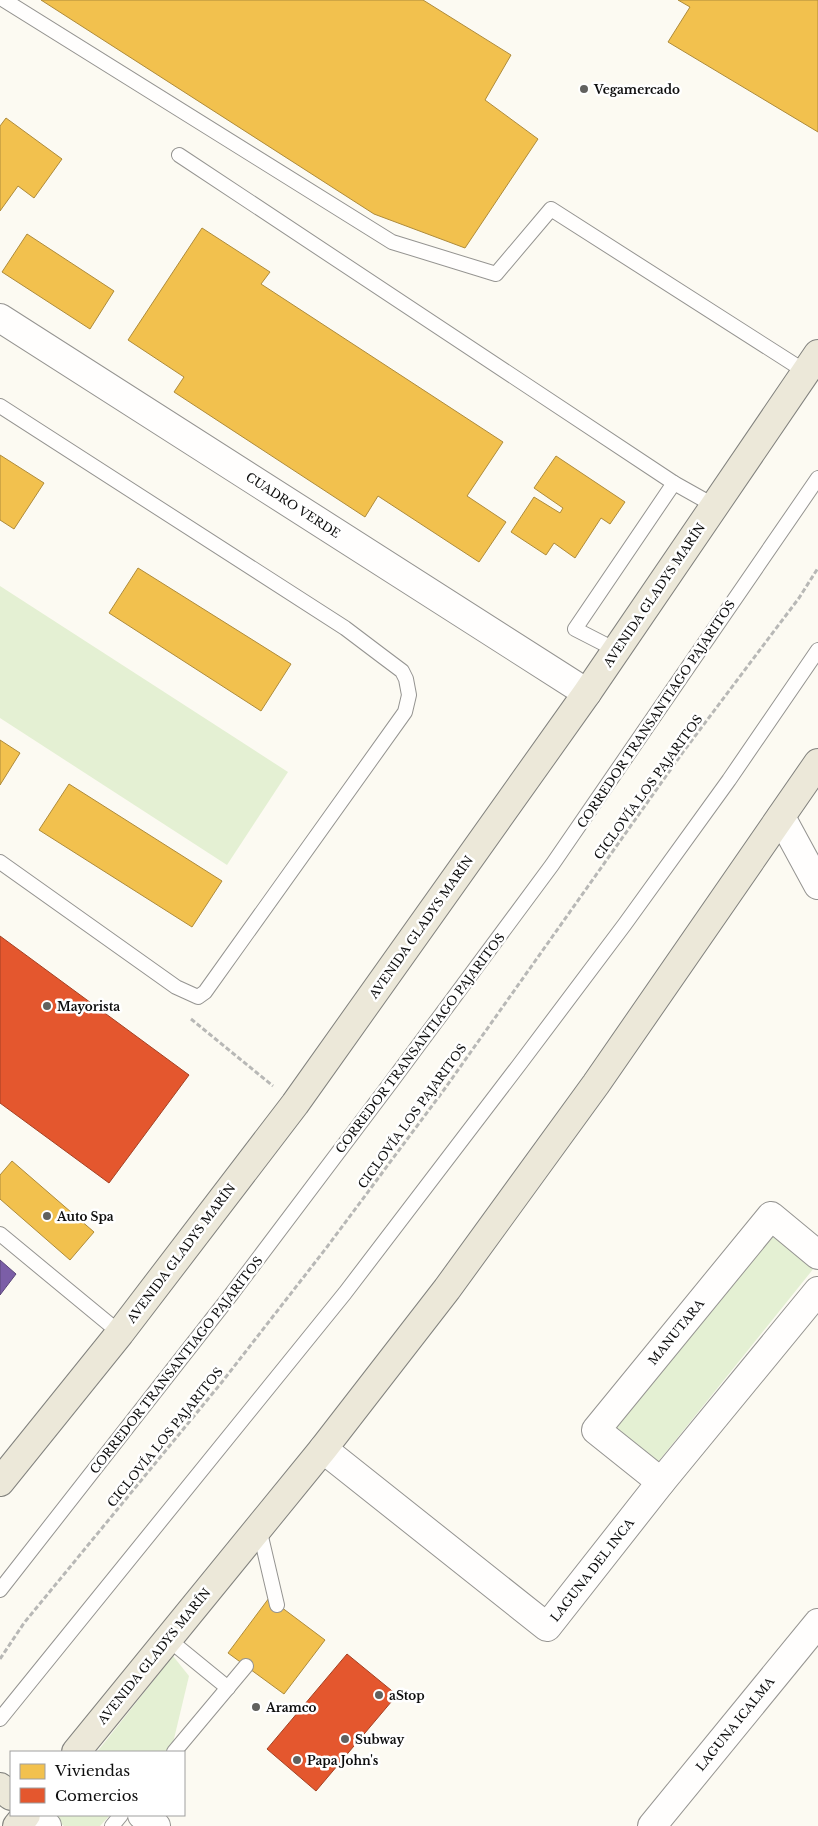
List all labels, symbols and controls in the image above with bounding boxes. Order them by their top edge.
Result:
place label: Vegamercado [593,82,680,97]
marker: Vegamercado [578,83,590,95]
street label: CUADRO VERDE [243,469,343,541]
street label: AVENIDA GLADYS MARÍN [599,519,708,671]
street label: CORREDOR TRANSANTIAGO PAJARITOS [574,597,738,831]
street label: CICLOVÍA LOS PAJARITOS [590,711,706,862]
street label: AVENIDA GLADYS MARÍN [364,852,476,1002]
street label: CORREDOR TRANSANTIAGO PAJARITOS [332,930,508,1156]
place label: Mayorista [57,999,120,1014]
marker: Mayorista [41,1000,53,1012]
street label: CICLOVÍA LOS PAJARITOS [354,1040,470,1191]
street label: AVENIDA GLADYS MARÍN [122,1180,238,1327]
place label: Auto Spa [56,1209,114,1224]
marker: Auto Spa [41,1210,53,1222]
street label: CORREDOR TRANSANTIAGO PAJARITOS [86,1253,266,1477]
street label: MANUTARA [645,1296,708,1368]
street label: CICLOVÍA LOS PAJARITOS [103,1363,226,1510]
street label: LAGUNA DEL INCA [547,1515,637,1625]
street label: AVENIDA GLADYS MARÍN [93,1584,214,1728]
street label: LAGUNA ICALMA [693,1674,778,1774]
place label: aStop [389,1688,425,1703]
marker: aStop [373,1689,385,1701]
place label: Aramco [265,1700,317,1715]
marker: Aramco [250,1701,262,1713]
place label: Subway [355,1732,404,1747]
marker: Subway [339,1733,351,1745]
legend [10,1751,185,1816]
place label: Papa John's [307,1753,379,1768]
marker: Papa John's [291,1754,303,1766]
text: Viviendas [54,1761,130,1780]
text: Comercios [55,1786,138,1805]

